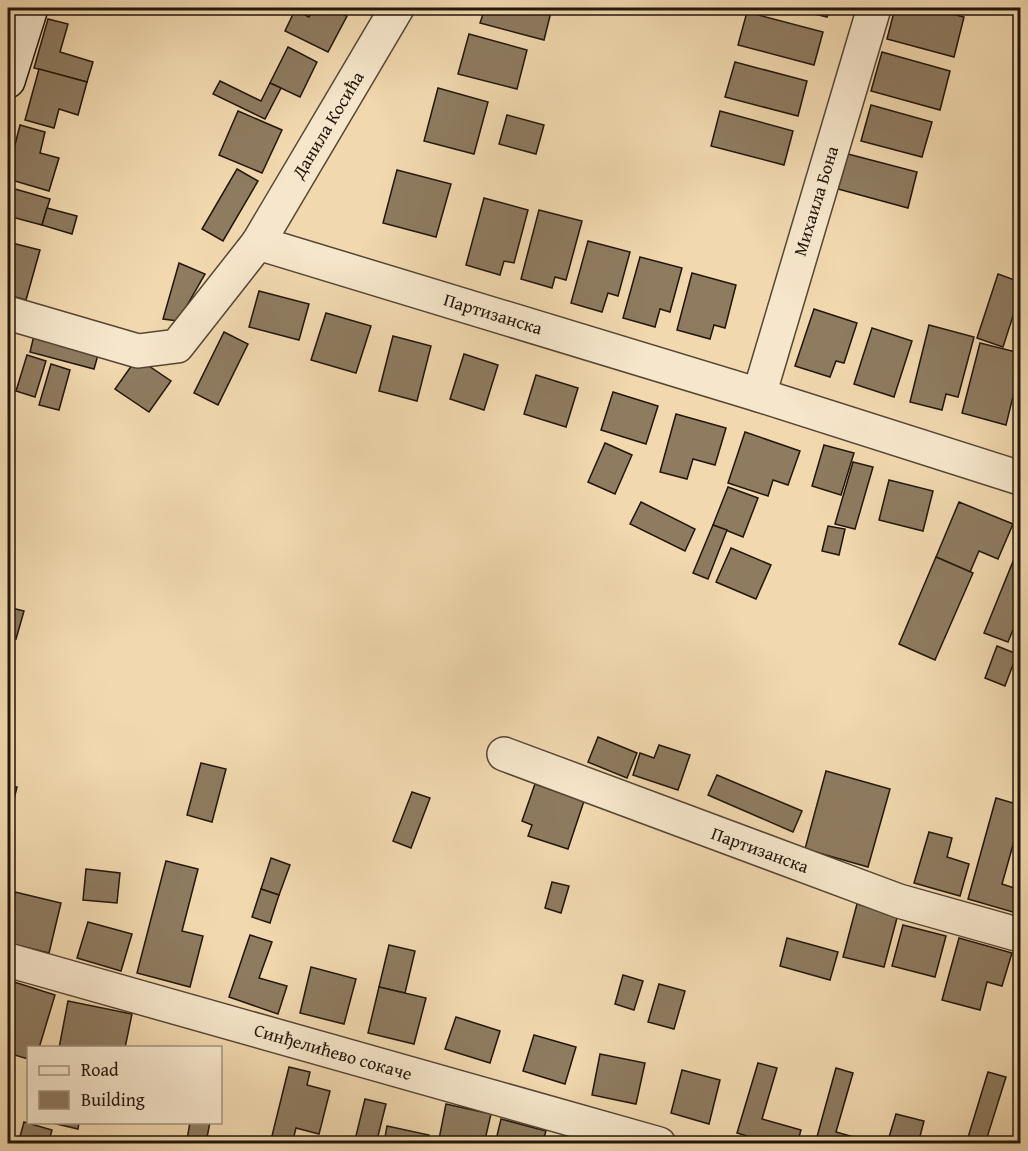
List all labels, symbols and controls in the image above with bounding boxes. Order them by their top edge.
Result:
street label: Данила Косића [284,65,371,185]
street label: Михаила Бона [786,142,845,259]
street label: Партизанска [440,286,546,341]
street label: Партизанска [708,819,813,880]
street label: Синђелићево сокаче [251,1016,415,1087]
legend [27,1046,222,1124]
text: Road [81,1056,119,1083]
text: Building [81,1086,145,1113]

